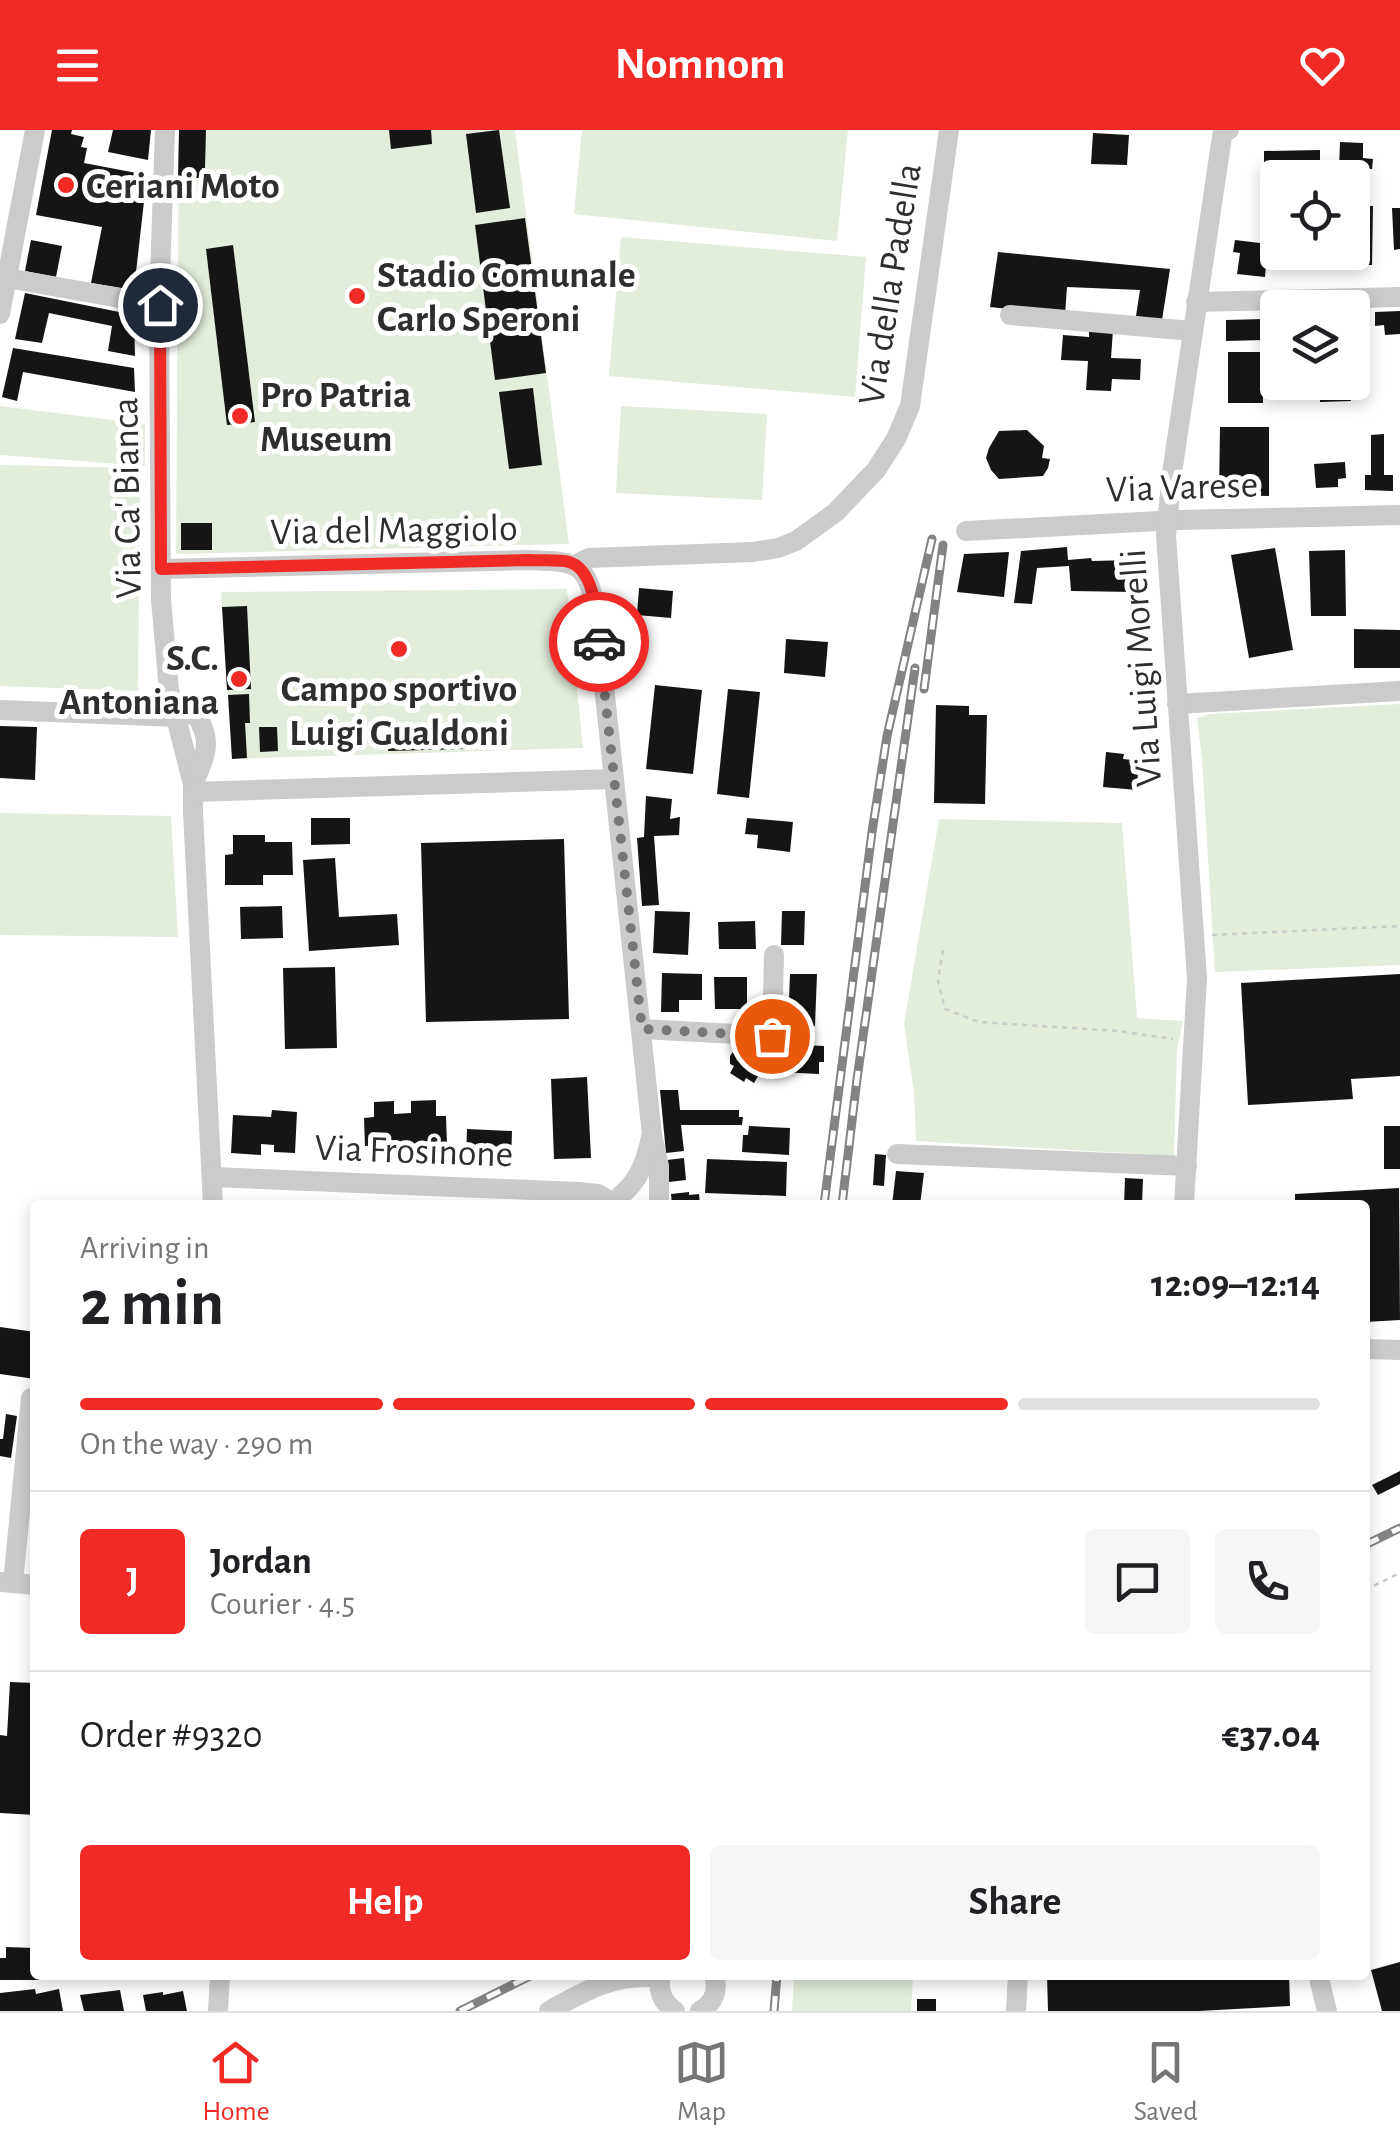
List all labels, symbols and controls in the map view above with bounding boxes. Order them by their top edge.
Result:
icon: menu [50,38,105,93]
icon: heart [1295,38,1350,93]
text: Nomnom [615,42,785,87]
map controls [1260,160,1370,400]
button: locate [1260,160,1370,270]
street label: Via della Padella [853,161,929,408]
place label: Ceriani Moto [86,168,280,206]
marker: Ceriani Moto [55,174,77,196]
place label: Stadio Comunale Carlo Speroni [377,257,636,339]
pin [118,263,203,348]
icon: home [133,278,188,333]
marker: Stadio Comunale Carlo Speroni [346,285,368,307]
button: layers [1260,290,1370,400]
place label: Pro Patria Museum [260,377,411,459]
street label: Via Ca' Bianca [107,397,149,599]
marker: Pro Patria Museum [229,405,251,427]
street label: Via Varese [1105,466,1259,510]
street label: Via del Maggiolo [270,510,518,552]
street label: Via Luigi Morelli [1115,548,1169,788]
courier [549,592,649,692]
icon: car [572,615,627,670]
marker: Campo sportivo Luigi Gualdoni [388,638,410,660]
place label: S.C. Antoniana [59,640,219,722]
marker: S.C. Antoniana [228,668,250,690]
place label: Campo sportivo Luigi Gualdoni [281,671,517,753]
pin [730,994,815,1079]
icon: bag [745,1009,800,1064]
street label: Via Frosinone [314,1130,514,1174]
text: Arriving in [80,1232,209,1264]
text: 12:09–12:14 [1151,1266,1320,1304]
text: 2 min [80,1272,224,1337]
text: On the way · 290 m [80,1428,313,1460]
button: chat [1085,1529,1190,1634]
button: phone [1215,1529,1320,1634]
text: Jordan [210,1543,312,1581]
text: J [126,1562,139,1600]
text: Courier · 4.5 [210,1588,355,1620]
text: Order #9320 [80,1717,263,1755]
text: €37.04 [1222,1717,1320,1755]
button: Help [80,1845,690,1960]
button: Share [710,1845,1320,1960]
tab: Home [202,2035,270,2129]
tab: Map [674,2035,729,2129]
tab: Saved [1134,2035,1198,2129]

